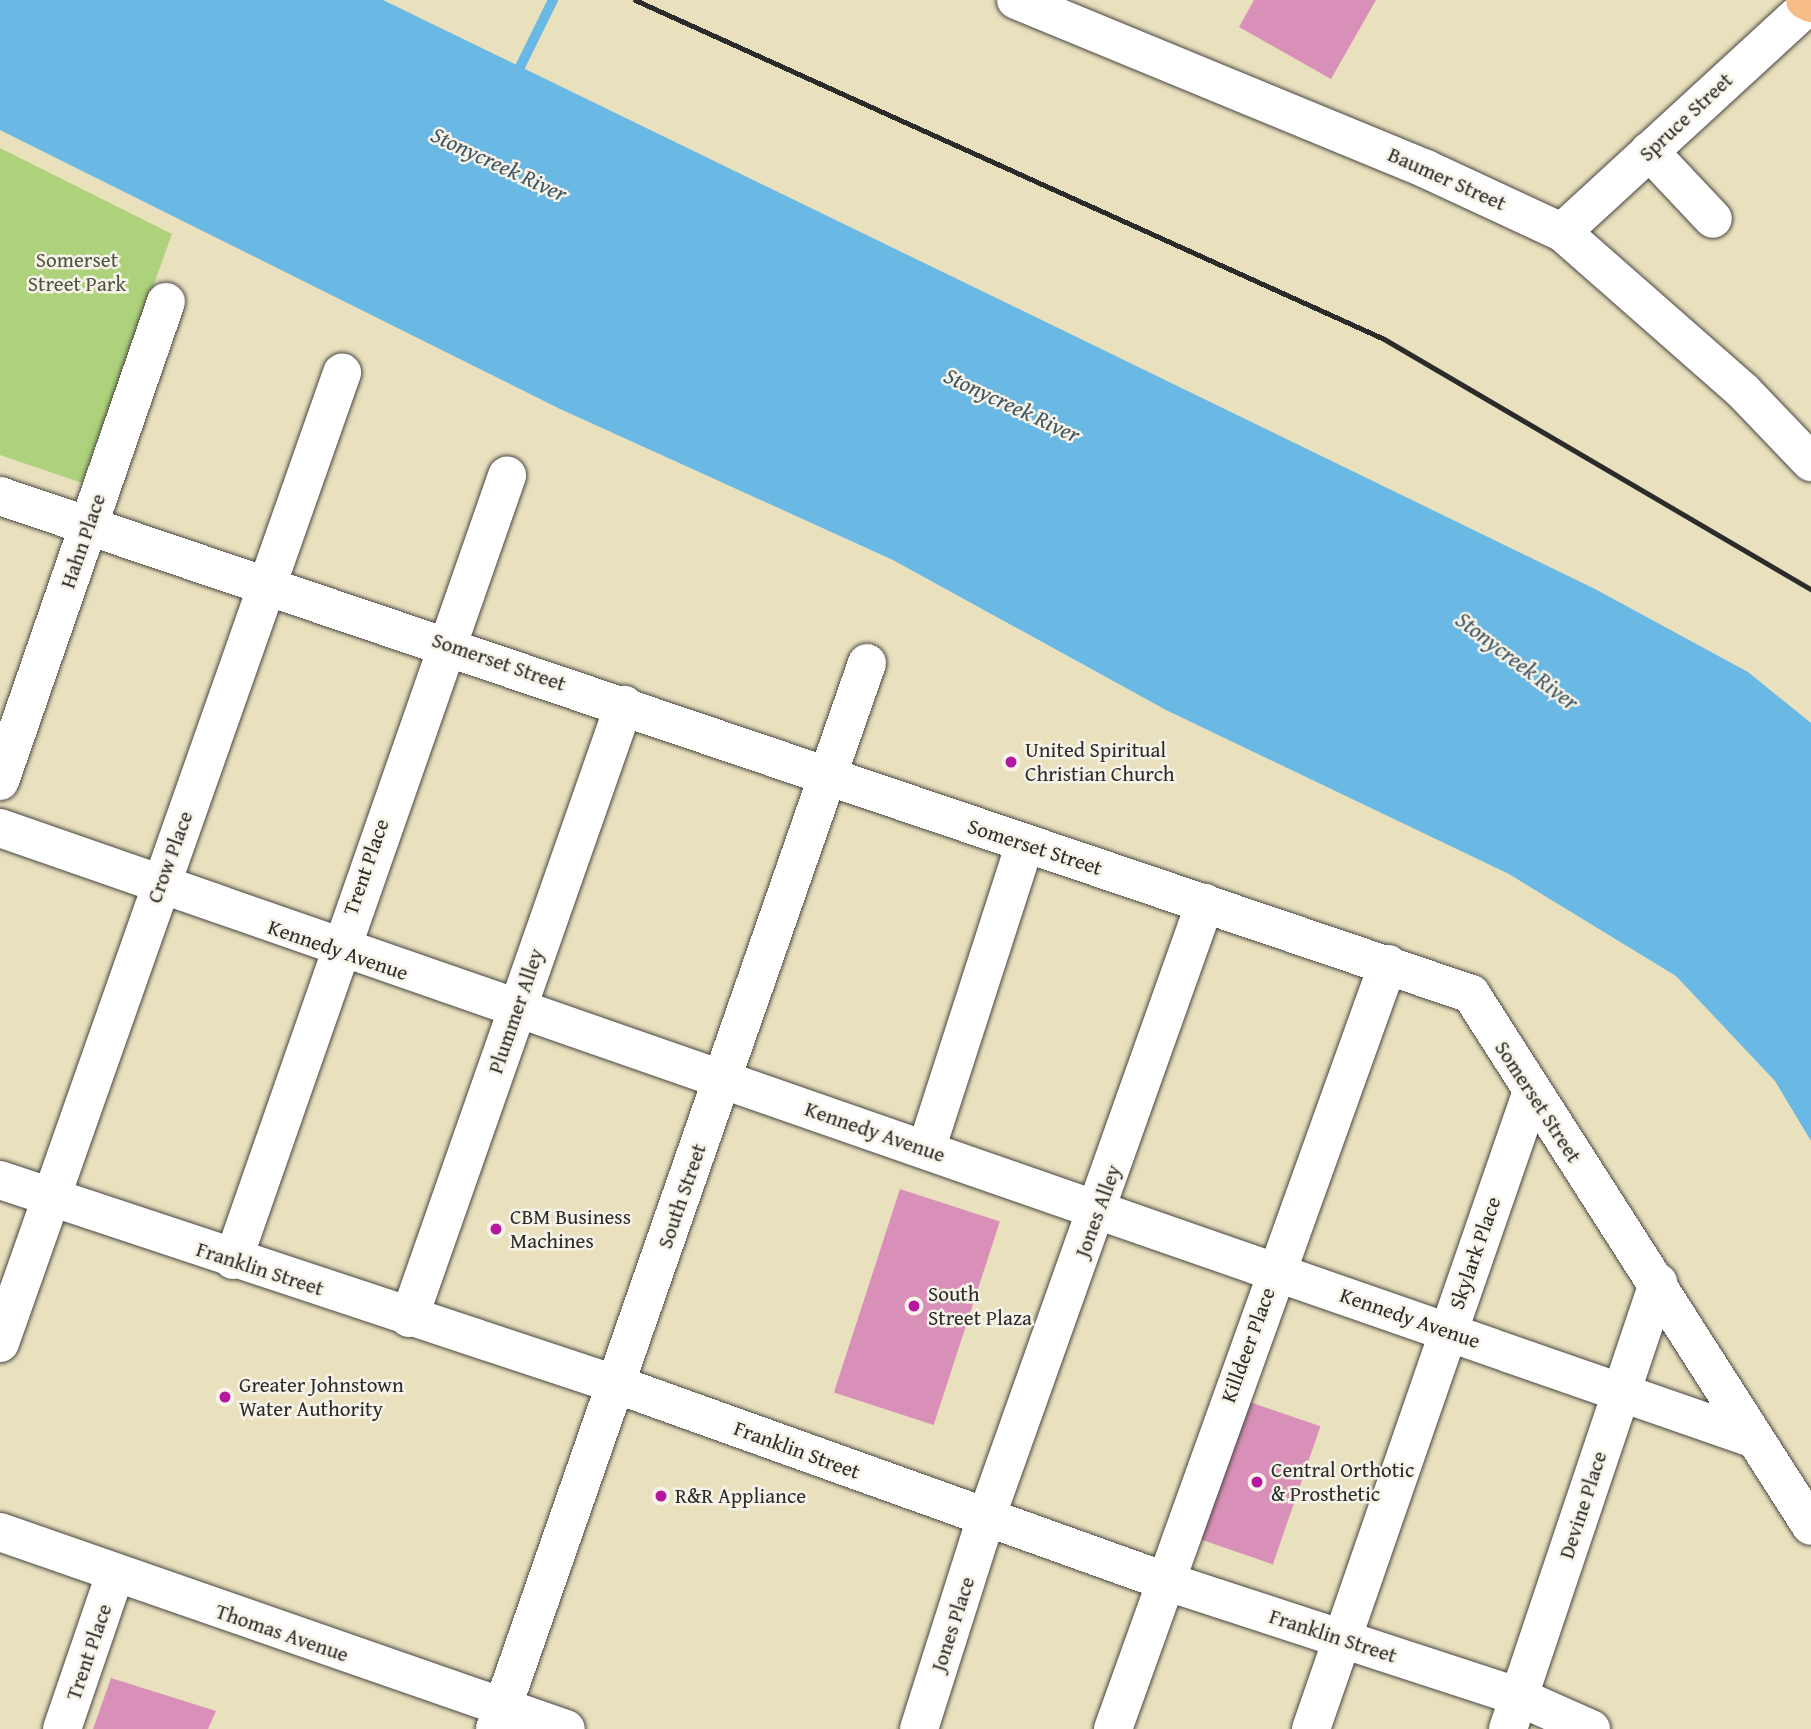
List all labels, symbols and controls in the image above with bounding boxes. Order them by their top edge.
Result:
street label: Spruce Street [1634,67,1738,167]
water label: Stonycreek River [427,121,571,207]
street label: Baumer Street [1384,142,1510,216]
park label: Somerset Street Park [28,247,126,297]
water label: Stonycreek River [940,362,1084,448]
street label: Hahn Place [55,490,111,592]
water label: Stonycreek River [1450,606,1584,716]
street label: Somerset Street [429,627,569,697]
place label: United Spiritual Christian Church [1025,737,1174,787]
marker: United Spiritual Christian Church [1003,754,1019,770]
street label: Crow Place [142,808,198,906]
street label: Somerset Street [965,813,1105,881]
street label: Trent Place [338,816,394,918]
street label: Kennedy Avenue [265,914,411,986]
street label: Plummer Alley [483,945,549,1077]
street label: Somerset Street [1489,1036,1587,1168]
street label: Kennedy Avenue [802,1096,948,1168]
street label: South Street [652,1140,712,1252]
street label: Jones Alley [1070,1161,1126,1261]
street label: Skylark Place [1444,1193,1506,1313]
place label: CBM Business Machines [510,1204,631,1254]
marker: CBM Business Machines [488,1221,504,1237]
street label: Franklin Street [193,1237,327,1301]
place label: South Street Plaza [928,1281,1032,1331]
street label: Kennedy Avenue [1337,1282,1483,1354]
street label: Killdeer Place [1216,1284,1280,1406]
marker: South Street Plaza [906,1298,922,1314]
place label: Greater Johnstown Water Authority [239,1372,404,1422]
marker: Greater Johnstown Water Authority [217,1389,233,1405]
street label: Franklin Street [730,1416,864,1484]
street label: Devine Place [1554,1448,1612,1562]
place label: Central Orthotic & Prosthetic [1271,1457,1414,1507]
marker: Central Orthotic & Prosthetic [1249,1474,1265,1490]
place label: R&R Appliance [675,1483,806,1509]
marker: R&R Appliance [653,1488,669,1504]
street label: Jones Place [926,1573,980,1675]
street label: Thomas Avenue [212,1598,352,1668]
street label: Trent Place [61,1601,117,1703]
street label: Franklin Street [1266,1604,1400,1668]

